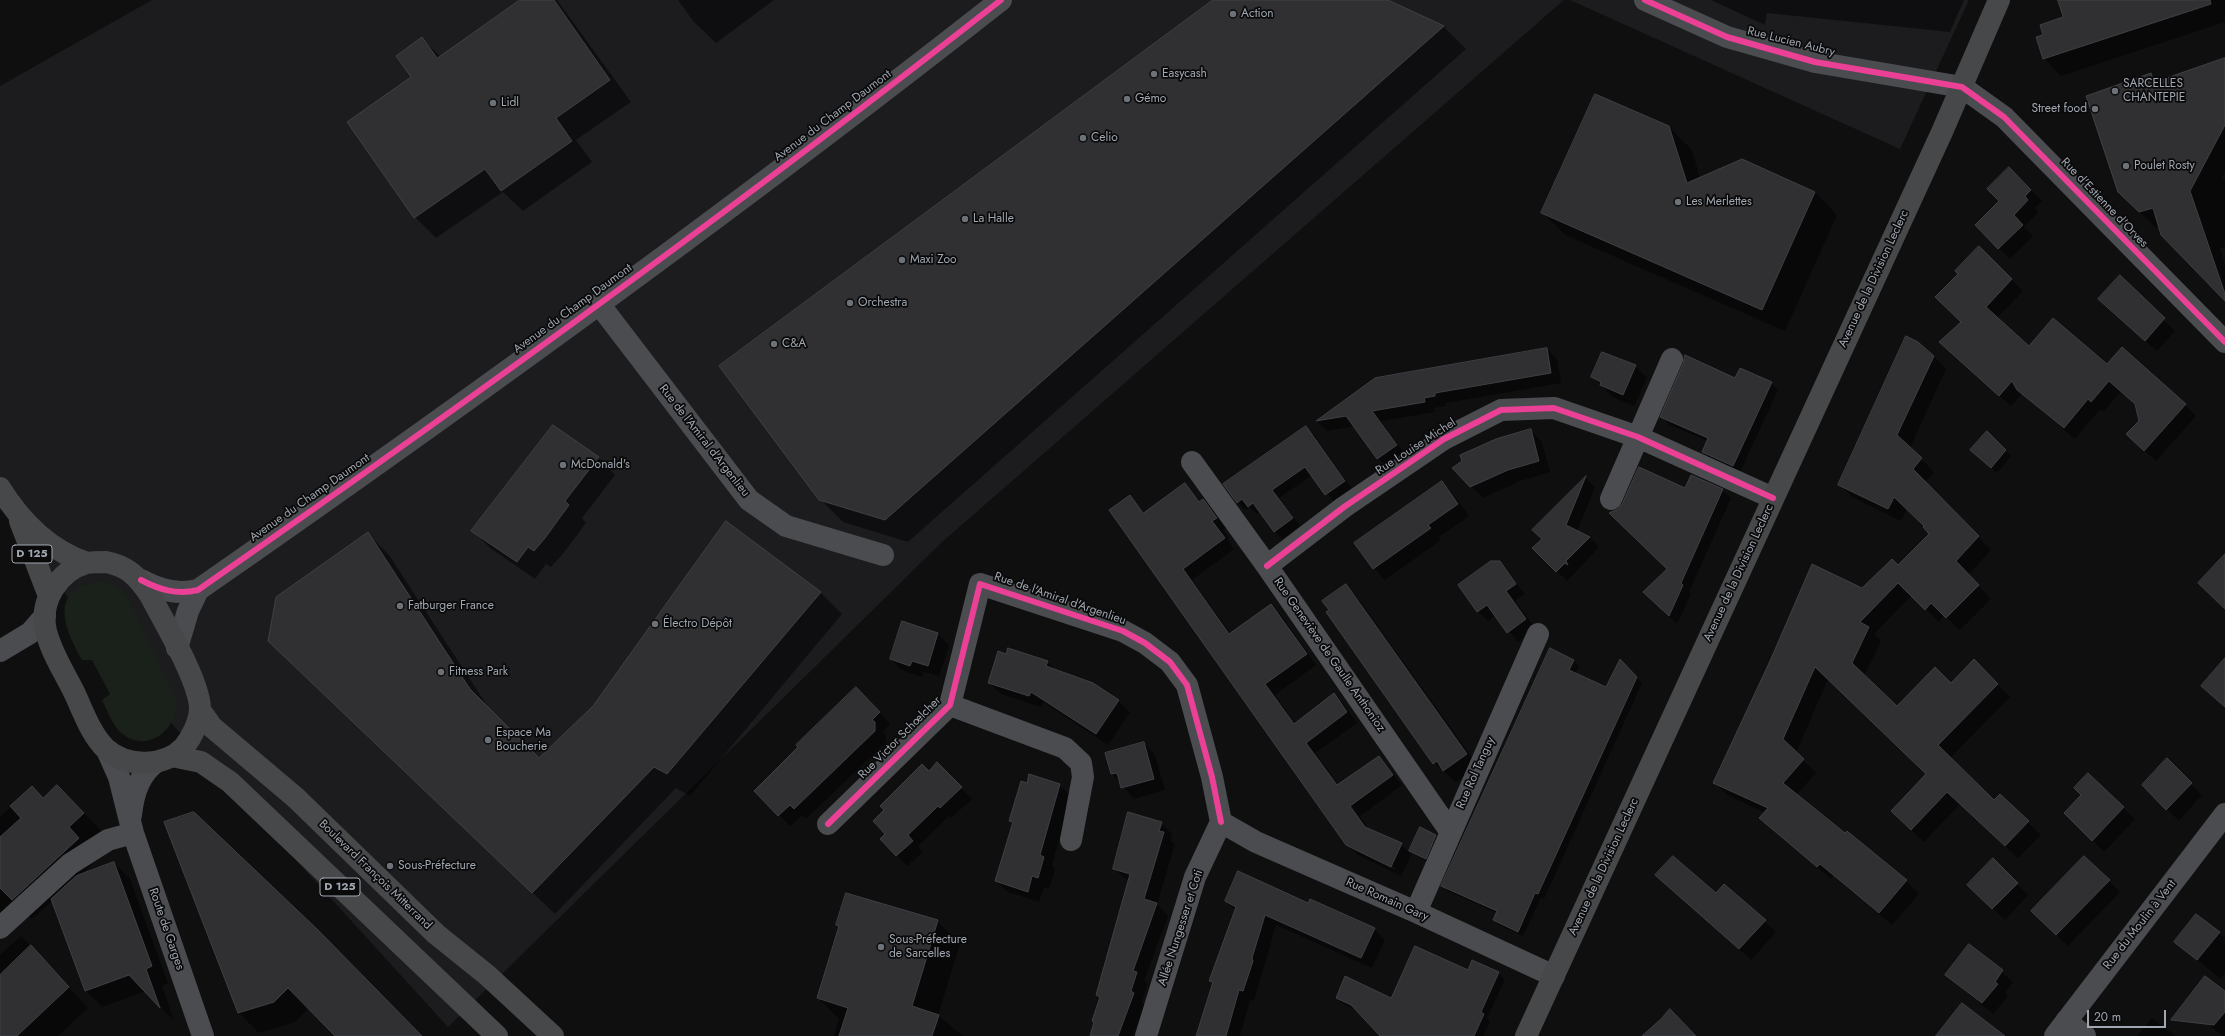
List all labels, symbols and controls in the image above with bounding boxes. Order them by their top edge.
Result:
place label: Action [1241,7,1274,21]
marker: Action [1228,9,1238,19]
street label: Rue Lucien Aubry [1746,24,1836,60]
street label: Avenue du Champ Daumont [772,67,894,165]
place label: Easycash [1162,67,1207,81]
marker: Easycash [1149,69,1159,79]
place label: SARCELLES CHANTEPIE [2123,77,2185,105]
marker: SARCELLES CHANTEPIE [2110,86,2120,96]
place label: Gémo [1135,92,1166,106]
marker: Gémo [1122,94,1132,104]
place label: Lidl [501,96,519,110]
marker: Lidl [488,98,498,108]
place label: Street food [2031,102,2087,116]
marker: Street food [2090,104,2100,114]
place label: Celio [1091,131,1118,145]
marker: Celio [1078,133,1088,143]
street label: Rue d'Estienne d'Orves [2057,155,2151,251]
place label: Poulet Rosty [2134,159,2195,173]
marker: Poulet Rosty [2121,161,2131,171]
place label: Les Merlettes [1686,195,1752,209]
marker: Les Merlettes [1673,197,1683,207]
street label: Avenue de la Division Leclerc [1836,208,1912,350]
place label: La Halle [973,212,1014,226]
marker: La Halle [960,214,970,224]
place label: Maxi Zoo [910,253,957,267]
marker: Maxi Zoo [897,255,907,265]
street label: Avenue du Champ Daumont [511,261,635,357]
place label: Orchestra [858,296,907,310]
marker: Orchestra [845,298,855,308]
place label: C&A [782,337,806,351]
marker: C&A [769,339,779,349]
street label: Rue de l'Amiral d'Argenlieu [656,382,752,500]
street label: Rue Louise Michel [1373,416,1459,478]
street label: Avenue du Champ Daumont [247,451,373,545]
place label: McDonald's [571,458,630,472]
marker: McDonald's [558,460,568,470]
street label: Avenue de la Division Leclerc [1701,502,1777,644]
road number: D 125 [12,545,52,563]
street label: Rue de l'Amiral d'Argenlieu [992,570,1128,628]
street label: Rue Geneviève de Gaulle Anthonioz [1270,575,1388,735]
place label: Fatburger France [408,599,494,613]
marker: Fatburger France [395,601,405,611]
place label: Électro Dépôt [663,617,732,631]
marker: Électro Dépôt [650,619,660,629]
place label: Fitness Park [449,665,508,679]
marker: Fitness Park [436,667,446,677]
street label: Rue Victor Schœlcher [856,694,944,782]
place label: Espace Ma Boucherie [496,726,551,754]
marker: Espace Ma Boucherie [483,735,493,745]
street label: Rue Rol Tanguy [1454,735,1498,811]
street label: Avenue de la Division Leclerc [1566,796,1642,938]
street label: Boulevard François Mitterrand [315,817,435,933]
place label: Sous-Préfecture [398,859,476,873]
marker: Sous-Préfecture [385,861,395,871]
street label: Allée Nungesser et Coti [1155,868,1207,988]
street label: Rue Romain Gary [1343,875,1431,925]
street label: Rue du Moulin à Vent [2101,877,2179,973]
road number: D 125 [320,878,360,896]
street label: Route de Garges [145,886,187,972]
place label: Sous-Préfecture de Sarcelles [889,933,967,961]
marker: Sous-Préfecture de Sarcelles [876,942,886,952]
scale bar [2089,1002,2168,1028]
text: 20 m [2094,1008,2121,1026]

